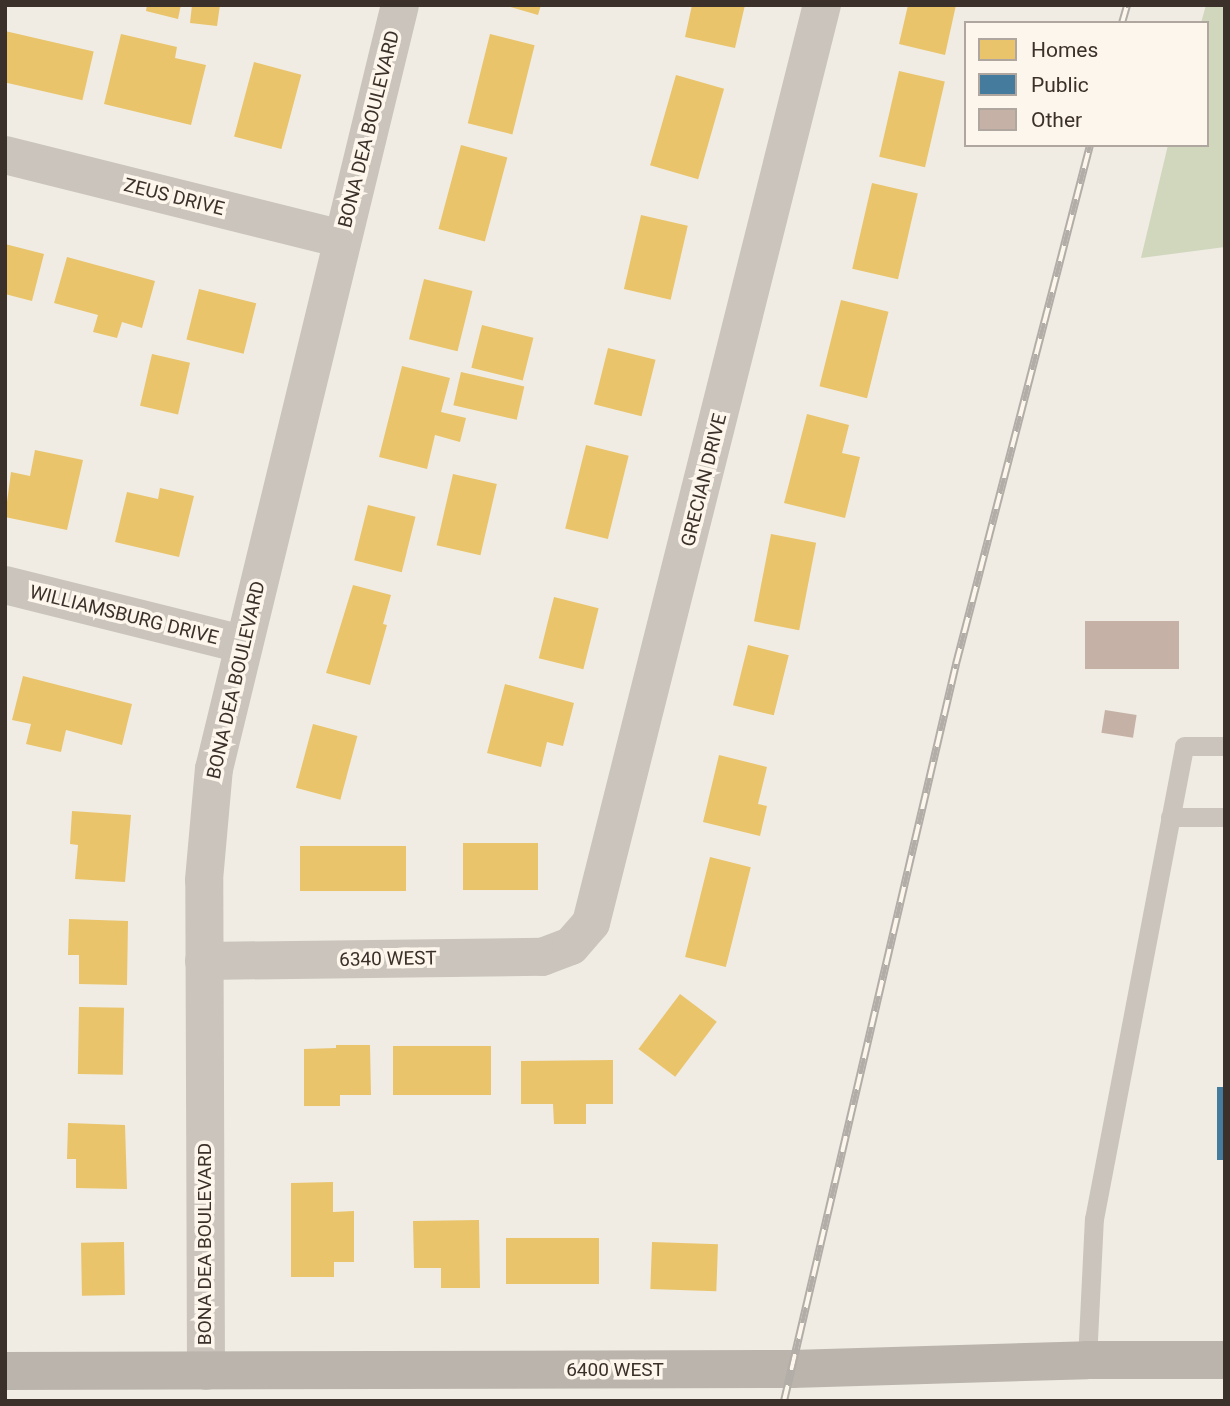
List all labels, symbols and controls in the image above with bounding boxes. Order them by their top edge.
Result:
legend [964,21,1209,147]
street label: BONA DEA BOULEVARD [333,28,405,230]
text: Homes [1031,38,1098,62]
text: Public [1031,73,1089,97]
text: Other [1031,108,1082,132]
street label: ZEUS DRIVE [121,174,227,220]
street label: GRECIAN DRIVE [676,411,732,549]
street label: BONA DEA BOULEVARD [202,579,270,781]
street label: WILLIAMSBURG DRIVE [27,580,221,650]
street label: 6340 WEST [339,947,437,971]
street label: BONA DEA BOULEVARD [194,1143,216,1345]
street label: 6400 WEST [566,1359,664,1381]

